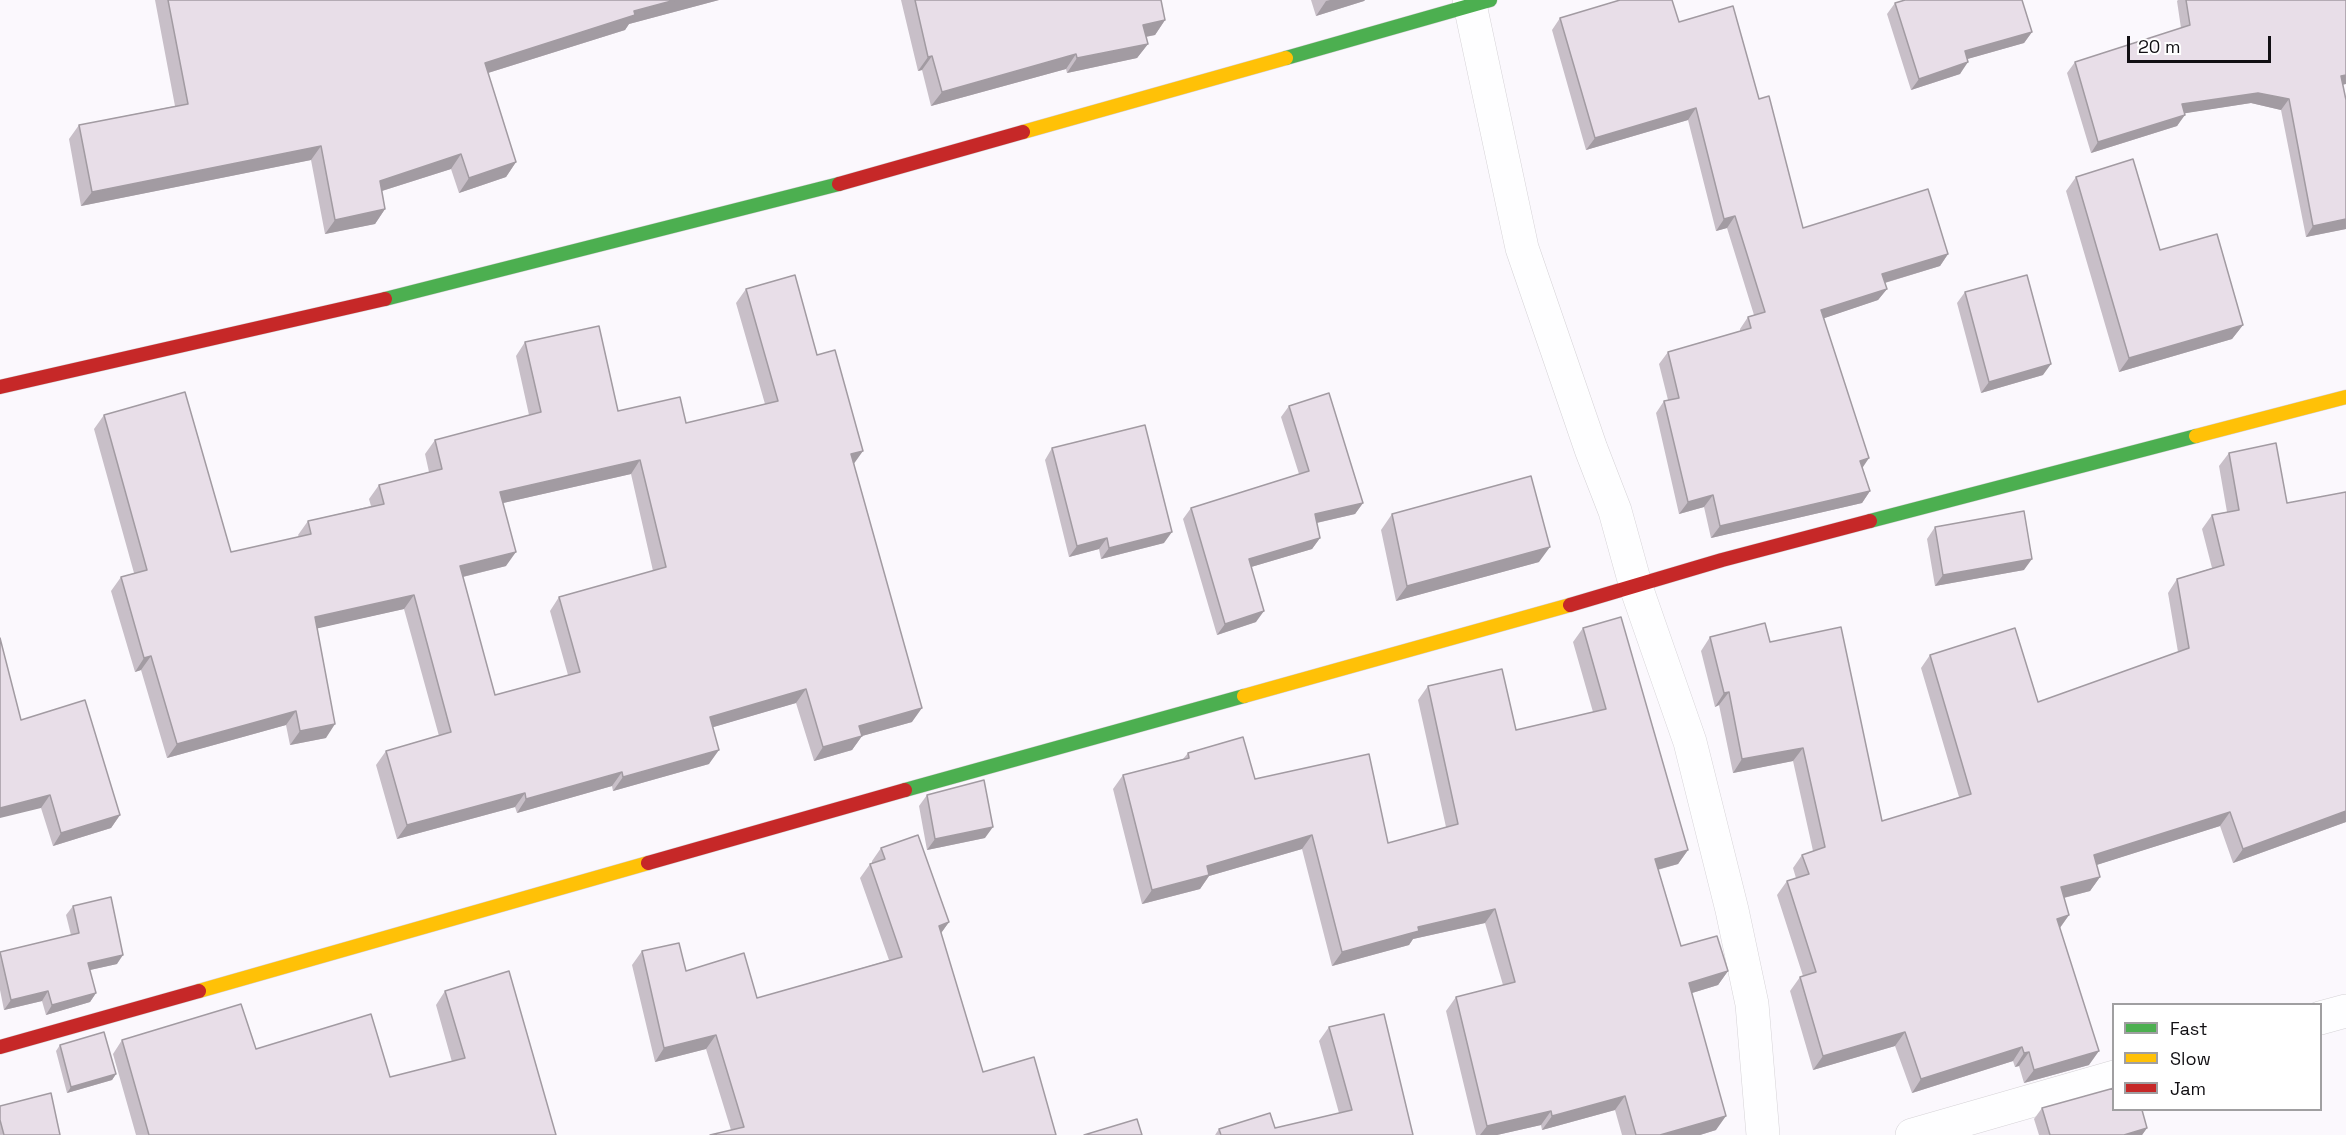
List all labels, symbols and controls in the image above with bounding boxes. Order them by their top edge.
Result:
scale bar [2130,24,2274,62]
text: 20 m [2138,35,2181,58]
legend [2112,1003,2322,1111]
text: Fast [2170,1017,2207,1040]
text: Slow [2170,1047,2211,1070]
text: Jam [2170,1077,2206,1100]

